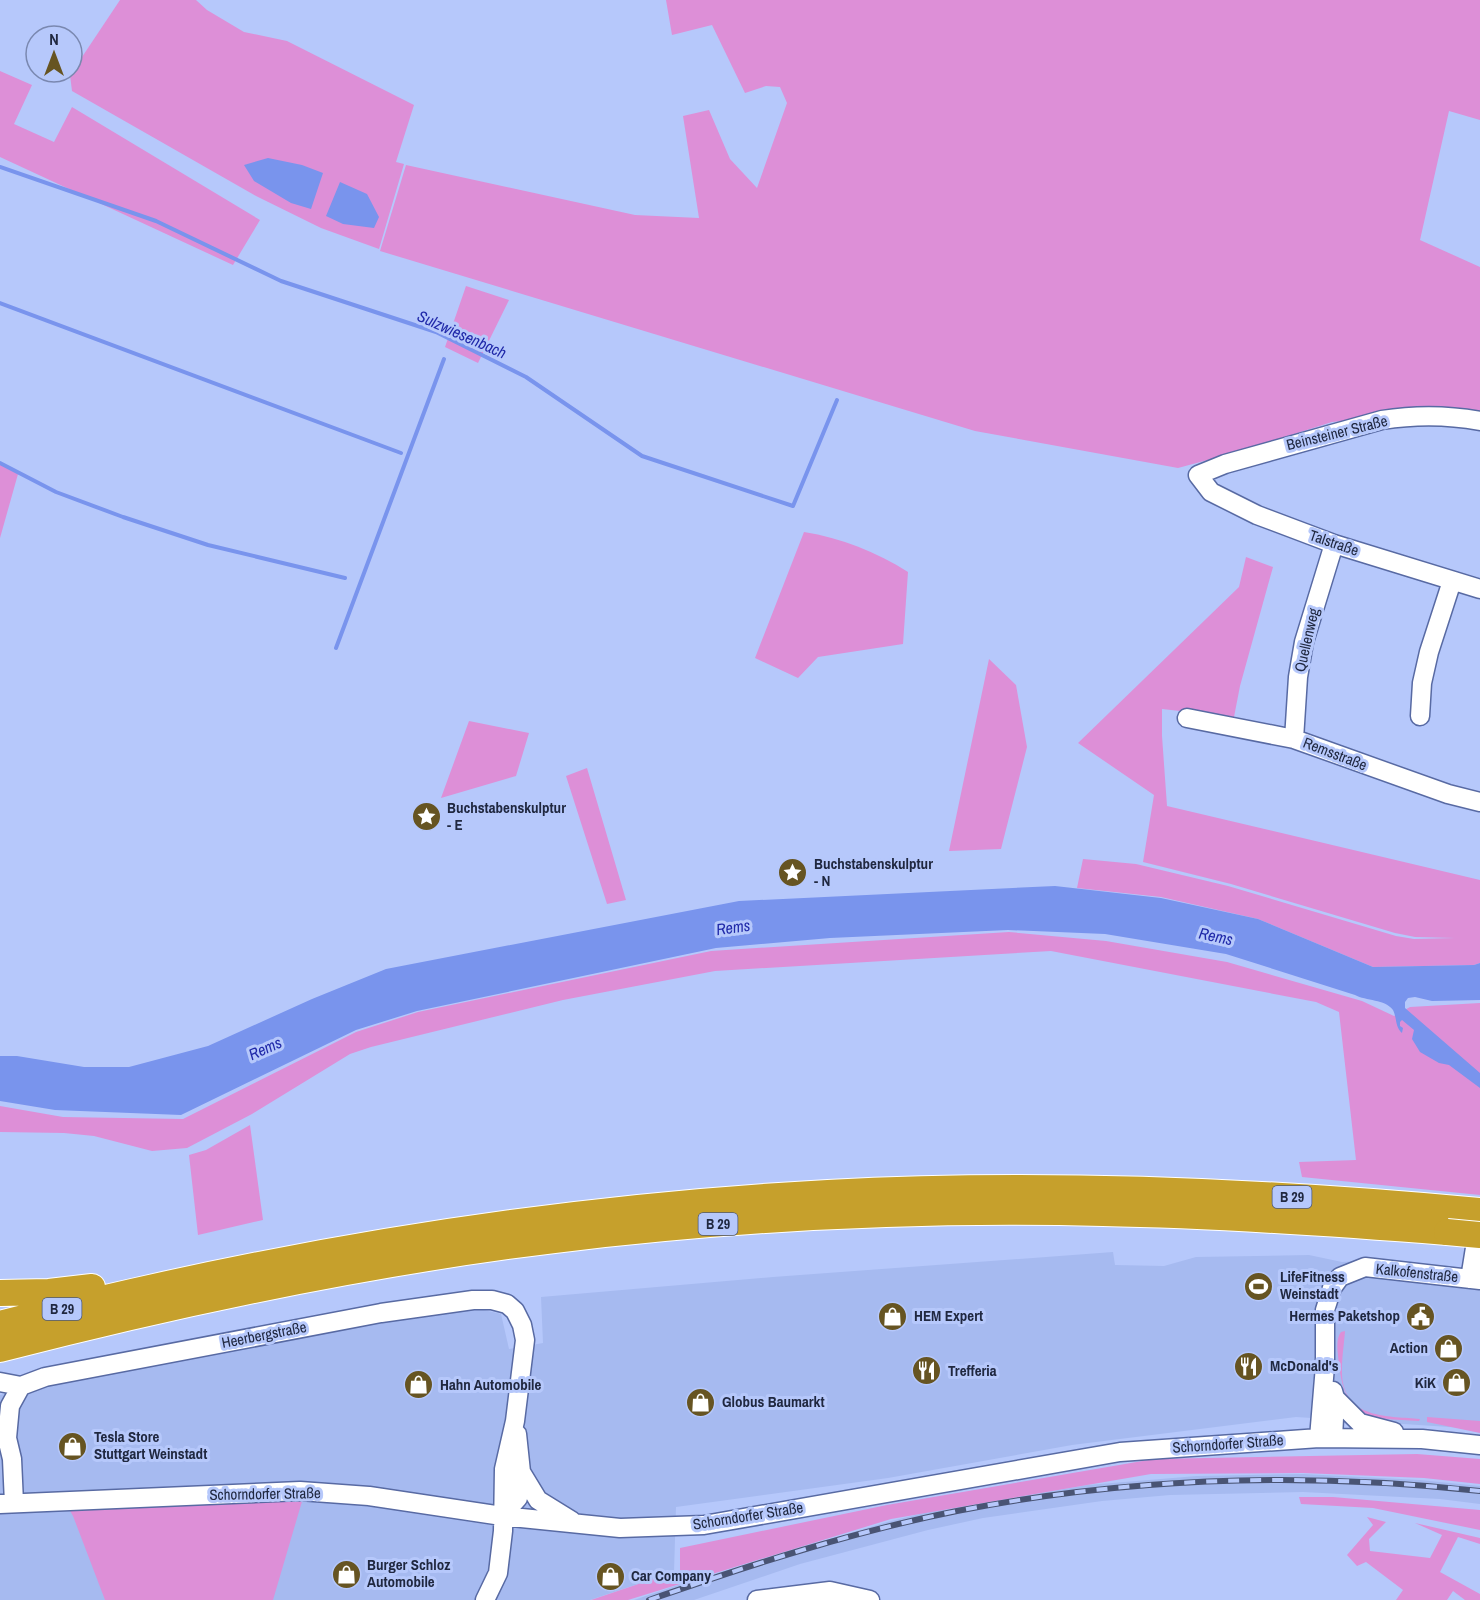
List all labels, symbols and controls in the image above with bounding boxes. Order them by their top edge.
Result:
north arrow [24,24,84,84]
text: N [49,28,59,50]
water label: Sulzwiesenbach [414,305,510,363]
street label: Beinsteiner Straße [1284,410,1390,455]
street label: Talstraße [1307,524,1362,561]
street label: Quellenweg [1289,606,1324,674]
street label: Remsstraße [1300,732,1370,775]
place label: Buchstabenskulptur - E [447,797,566,835]
place icon: Buchstabenskulptur - E [410,801,442,833]
place label: Buchstabenskulptur - N [814,853,933,891]
place icon: Buchstabenskulptur - N [777,857,809,889]
water label: Rems [715,914,752,940]
water label: Rems [1197,922,1235,950]
water label: Rems [245,1031,286,1065]
road number: B 29 [1272,1186,1312,1208]
road number: B 29 [698,1213,738,1235]
street label: Kalkofenstraße [1375,1258,1459,1287]
place label: LifeFitness Weinstadt [1280,1266,1345,1304]
sports icon: LifeFitness Weinstadt [1243,1270,1275,1302]
road number: B 29 [42,1298,82,1320]
shop icon: HEM Expert [877,1300,909,1332]
public building icon: Hermes Paketshop [1405,1300,1437,1332]
place label: HEM Expert [914,1305,983,1326]
place label: Hermes Paketshop [1289,1305,1400,1326]
street label: Heerbergstraße [220,1316,308,1353]
shop icon: Action [1433,1332,1465,1364]
place label: Action [1390,1337,1428,1358]
restaurant icon: McDonald's [1233,1350,1265,1382]
restaurant icon: Trefferia [911,1355,943,1387]
place label: McDonald's [1270,1355,1339,1376]
place label: Trefferia [948,1360,997,1381]
shop icon: KiK [1441,1367,1473,1399]
shop icon: Hahn Automobile [403,1369,435,1401]
place label: KiK [1415,1372,1436,1393]
place label: Hahn Automobile [440,1374,542,1395]
shop icon: Globus Baumarkt [685,1386,717,1418]
place label: Globus Baumarkt [722,1391,825,1412]
place label: Tesla Store Stuttgart Weinstadt [94,1426,207,1464]
street label: Schorndorfer Straße [1172,1429,1284,1458]
shop icon: Tesla Store Stuttgart Weinstadt [57,1430,89,1462]
street label: Schorndorfer Straße [209,1482,321,1505]
street label: Schorndorfer Straße [691,1496,805,1535]
place label: Burger Schloz Automobile [367,1554,450,1592]
shop icon: Burger Schloz Automobile [330,1558,362,1590]
shop icon: Car Company [594,1560,626,1592]
place label: Car Company [631,1565,711,1586]

